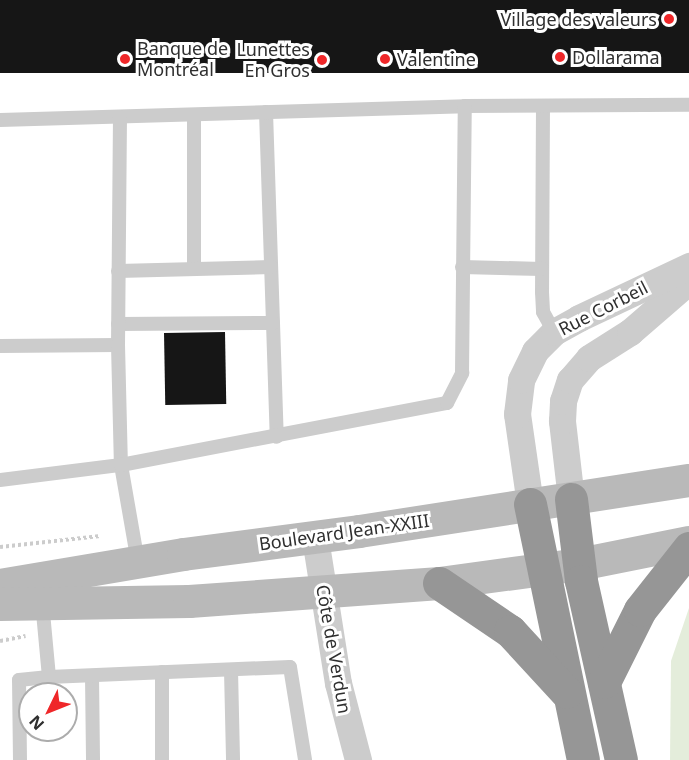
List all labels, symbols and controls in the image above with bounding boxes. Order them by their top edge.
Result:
place label: Village des valeurs [501,8,657,30]
marker: Village des valeurs [662,12,676,26]
place label: Banque de Montréal [137,38,228,80]
place label: Lunettes En Gros [236,39,310,82]
place label: Dollarama [572,46,660,68]
place label: Valentine [397,48,476,70]
marker: Dollarama [553,50,567,64]
marker: Banque de Montréal [118,52,132,66]
marker: Valentine [378,52,392,66]
marker: Lunettes En Gros [315,53,329,67]
street label: Rue Corbeil [555,276,651,340]
street label: Boulevard Jean-XXIII [257,509,431,555]
street label: Côte de Verdun [312,583,356,715]
north arrow [18,682,78,742]
text: N [24,711,49,735]

